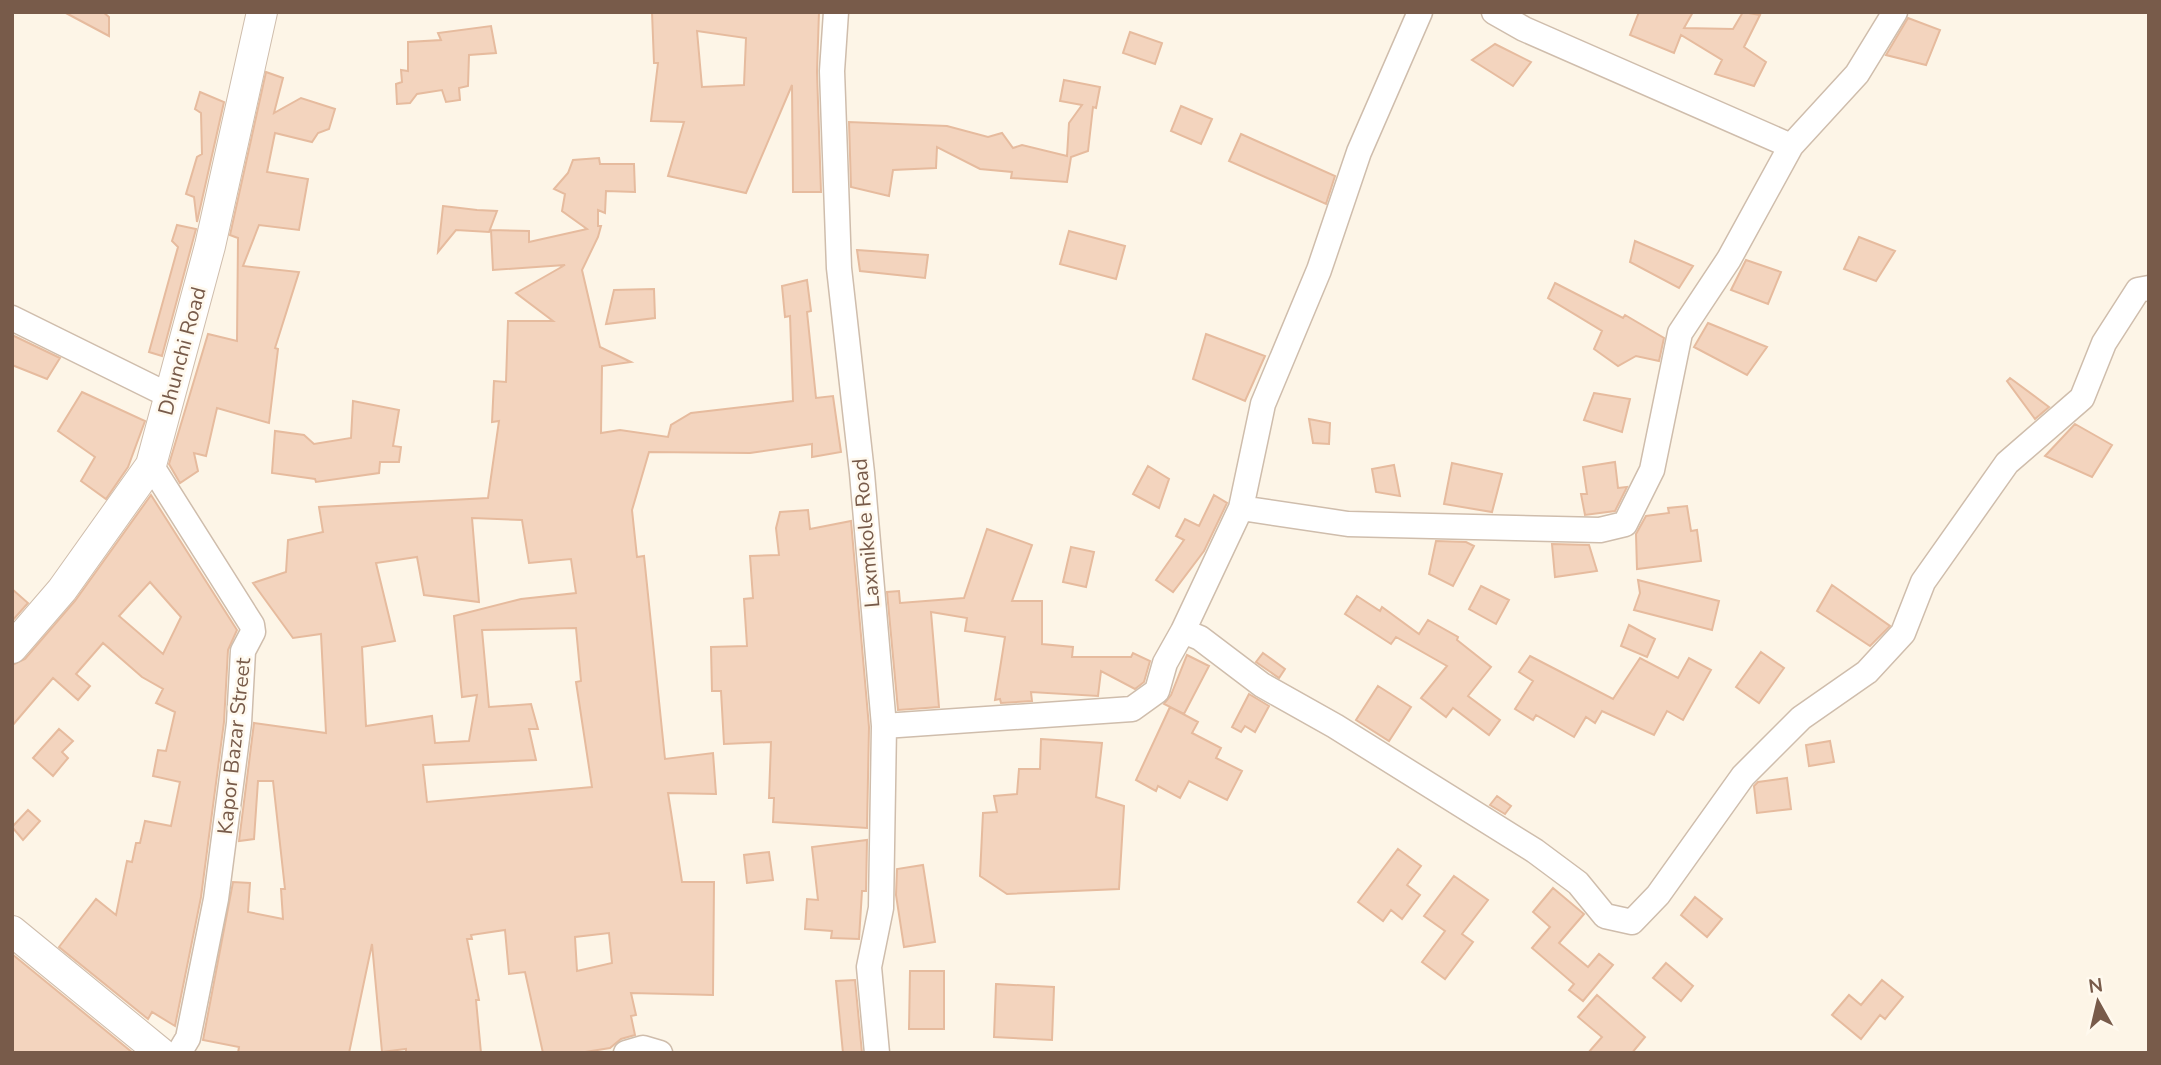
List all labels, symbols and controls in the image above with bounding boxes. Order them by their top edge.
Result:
street label: Dhunchi Road [151,284,213,418]
street label: Laxmikole Road [846,457,886,609]
street label: Kapor Bazar Street [211,656,257,836]
north arrow [2063,967,2133,1037]
text: N [2087,972,2105,1000]

